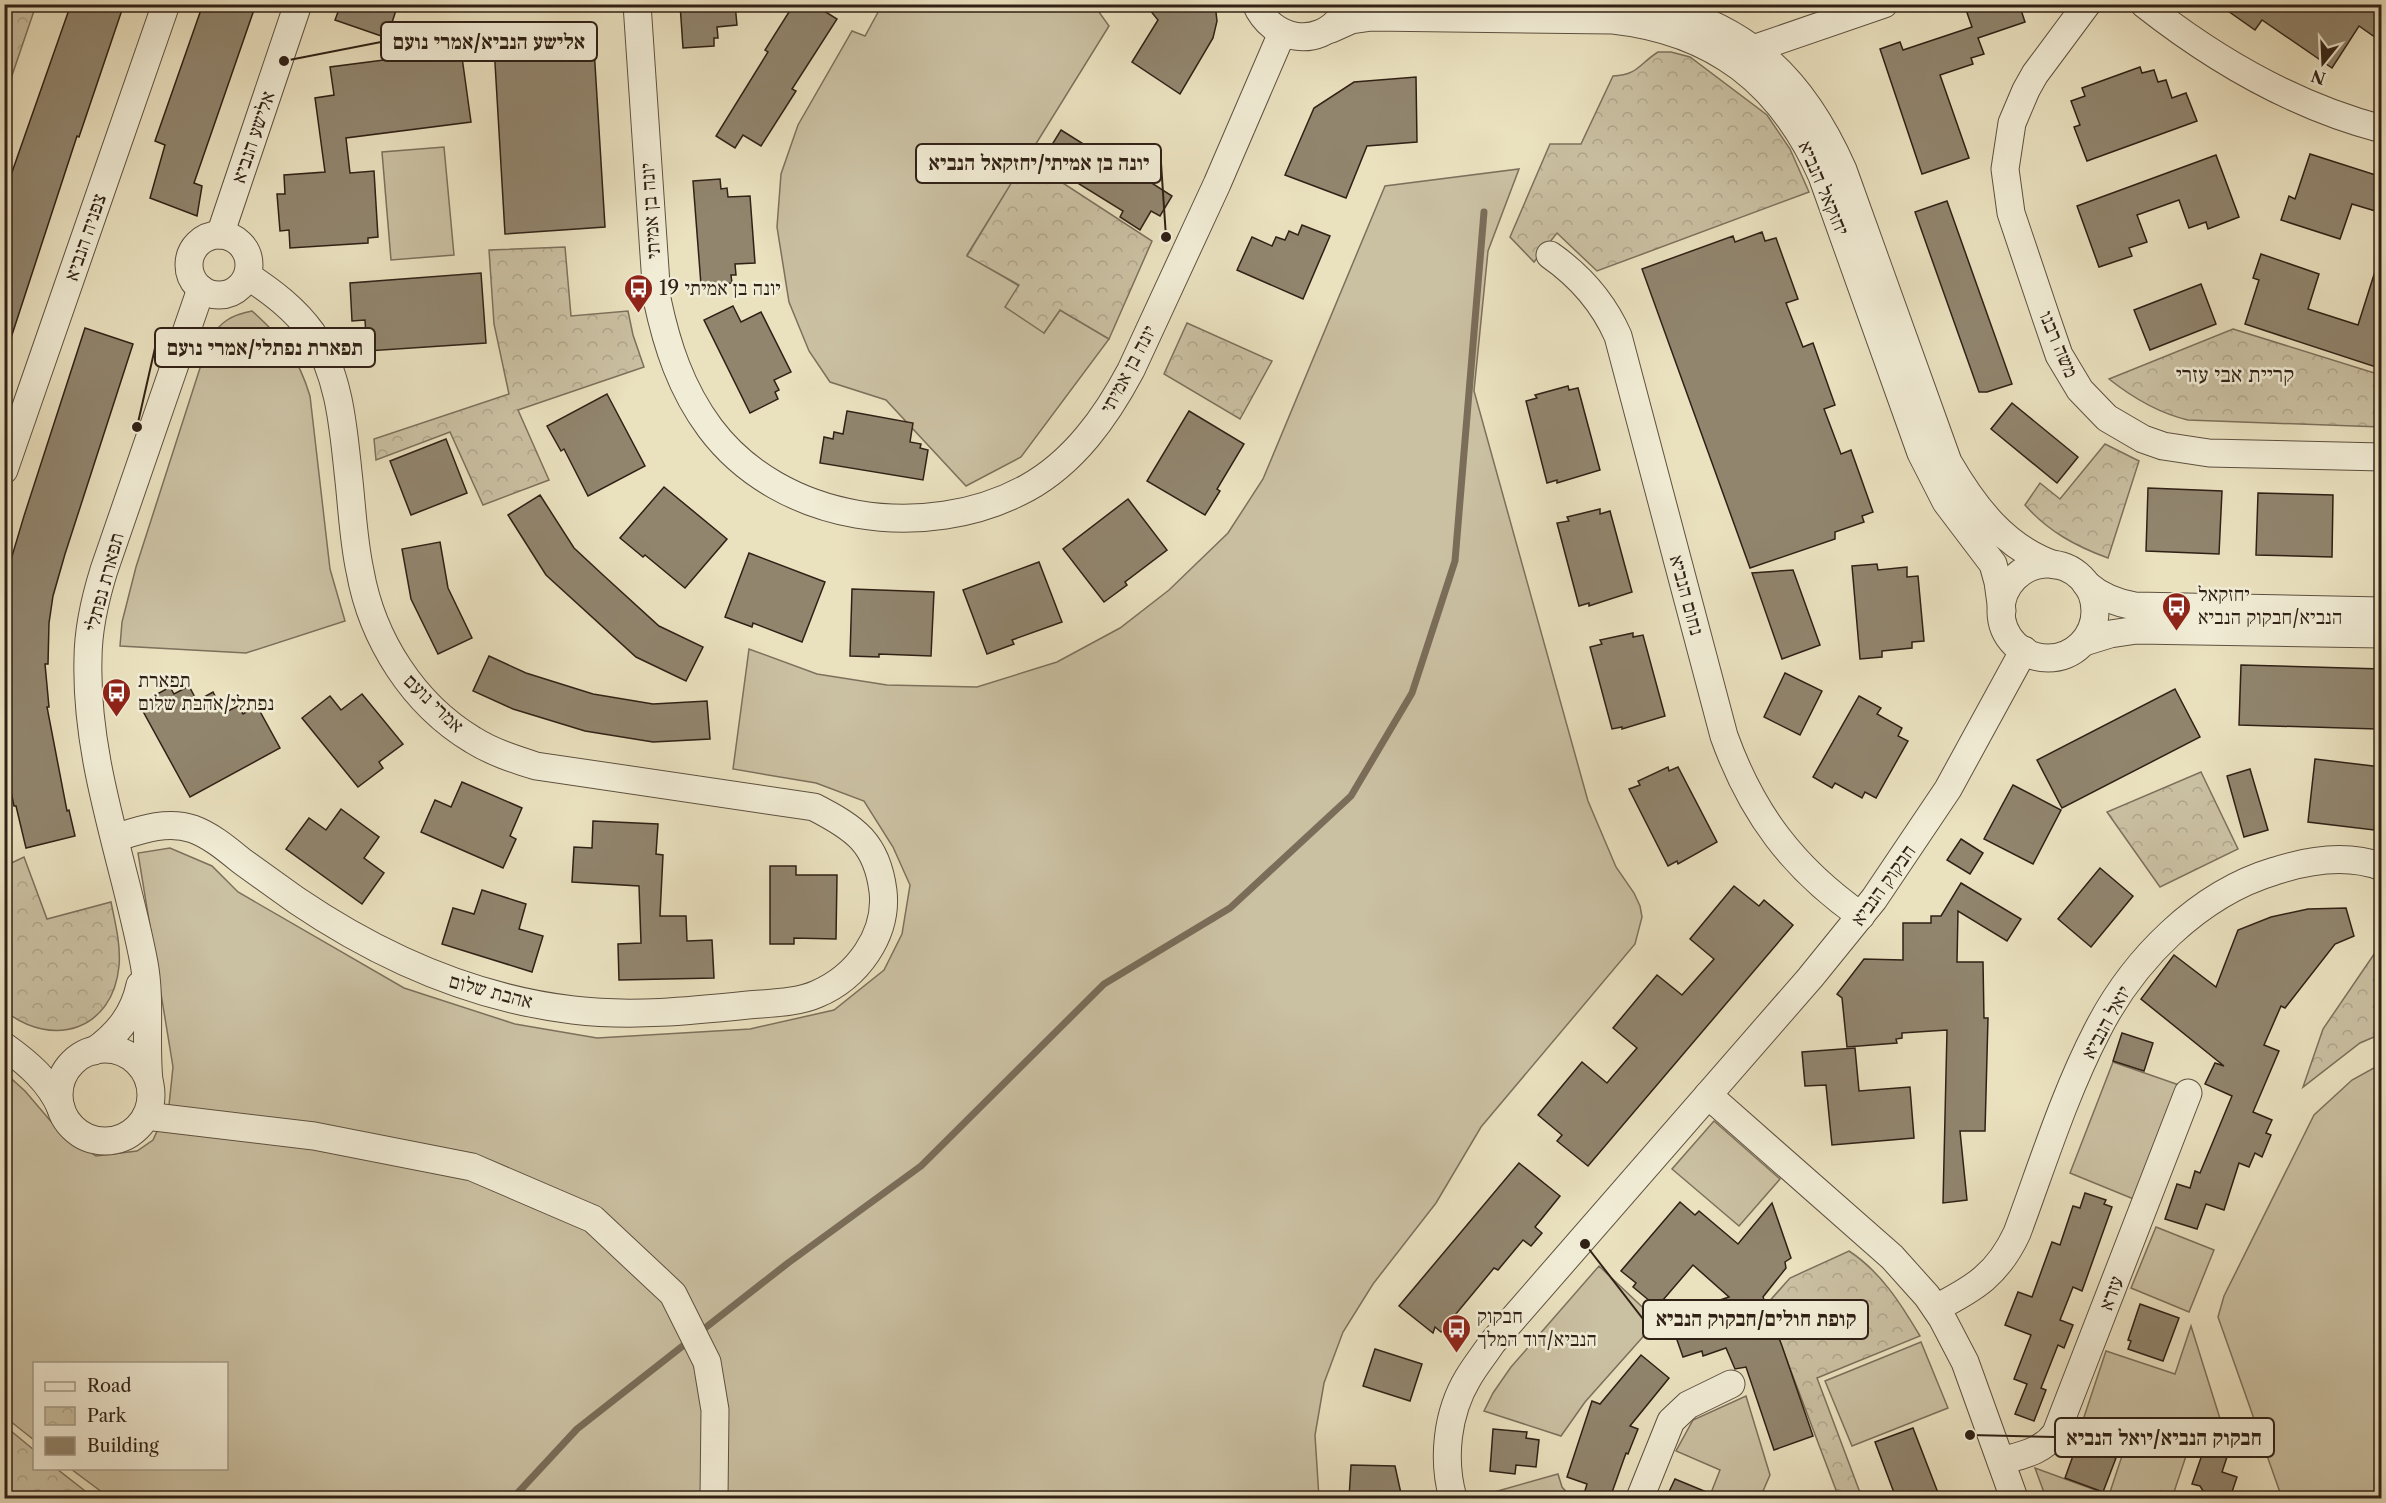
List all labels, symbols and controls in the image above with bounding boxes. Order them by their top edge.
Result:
callout: אלישע הנביא/אמרי נועם [381,22,597,61]
text: אלישע הנביא/אמרי נועם [393,29,585,54]
north arrow [2293,33,2353,93]
text: N [2309,66,2328,89]
street label: אלישע הנביא [226,88,280,186]
street label: יחזקאל הנביא [1793,137,1855,239]
callout: יונה בן אמיתי/יחזקאל הנביא [916,144,1161,183]
text: יונה בן אמיתי/יחזקאל הנביא [929,150,1149,175]
street label: יונה בן אמיתי [635,162,665,260]
street label: צפניה הנביא [59,190,111,284]
bus stop icon: יונה בן אמיתי 19 [622,272,654,314]
place label: יונה בן אמיתי 19 [659,276,781,300]
street label: משה רבנו [2034,307,2084,381]
street label: יונה בן אמיתי [1095,321,1161,417]
callout: תפארת נפתלי/אמרי נועם [155,328,375,367]
text: תפארת נפתלי/אמרי נועם [167,335,363,360]
district label: קריית אבי עזרי [2176,361,2294,388]
street label: תפארת נפתלי [79,530,129,634]
street label: נחום הנביא [1665,552,1709,638]
place label: יחזקאל הנביא/חבקוק הנביא [2198,582,2342,629]
bus stop icon: יחזקאל הנביא/חבקוק הנביא [2161,590,2193,632]
place label: תפארת נפתלי/אהבת שלום [138,668,274,715]
street label: אמרי נועם [399,669,469,737]
bus stop icon: תפארת נפתלי/אהבת שלום [101,676,133,718]
street label: חבקוק הנביא [1846,840,1920,930]
street label: אהבת שלום [447,968,535,1014]
street label: יואל הנביא [2076,981,2136,1063]
street label: עזרא [2094,1272,2128,1314]
callout: קופת חולים/חבקוק הנביא [1643,1300,1868,1339]
place label: חבקוק הנביא/דוד המלך [1477,1304,1597,1351]
text: קופת חולים/חבקוק הנביא [1656,1306,1856,1331]
bus stop icon: חבקוק הנביא/דוד המלך [1440,1312,1472,1354]
legend [33,1362,228,1470]
text: Road [87,1375,132,1397]
text: Park [87,1405,128,1427]
callout: חבקוק הנביא/יואל הנביא [2055,1418,2274,1457]
text: חבקוק הנביא/יואל הנביא [2066,1425,2262,1450]
text: Building [87,1435,159,1457]

